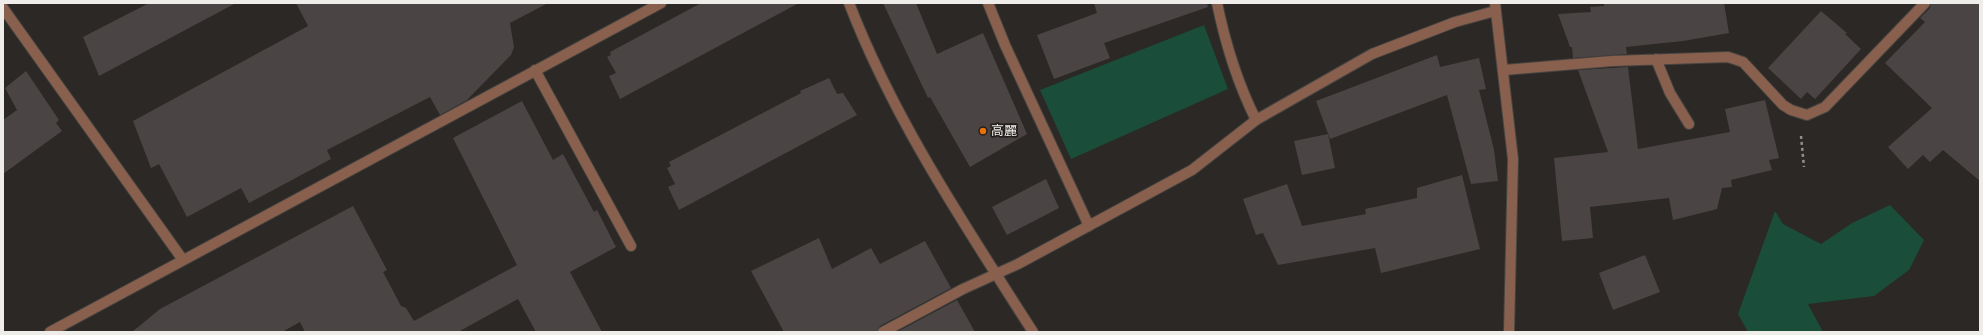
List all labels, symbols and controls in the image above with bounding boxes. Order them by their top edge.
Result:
place label: 高麗 [991,123,1017,139]
marker: 高麗 [978,126,988,136]

